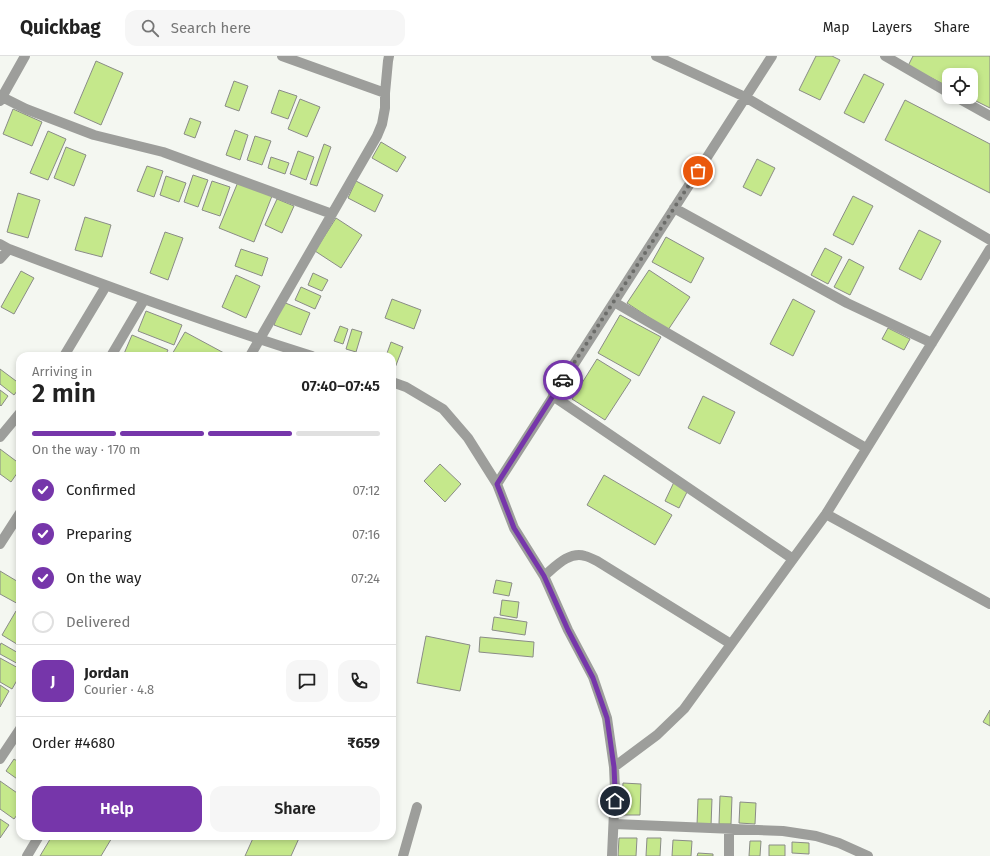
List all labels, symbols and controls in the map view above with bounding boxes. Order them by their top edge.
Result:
search box [125,10,405,46]
text: Quickbag [20,16,101,39]
icon: search [139,17,161,39]
text: Search here [171,19,251,37]
text: Map [823,19,849,36]
text: Layers [871,19,912,36]
text: Share [934,19,970,36]
map controls [942,68,978,104]
button: locate [942,68,978,104]
pin [681,154,715,188]
icon: bag [687,160,709,182]
courier [543,360,583,400]
text: Arriving in [32,364,92,379]
icon: car [552,369,574,391]
text: 07:40–07:45 [301,377,380,395]
text: 2 min [32,378,96,409]
text: On the way · 170 m [32,442,140,457]
icon: check [32,479,54,501]
text: Confirmed [66,481,136,499]
text: 07:12 [353,483,380,498]
icon: check [32,523,54,545]
text: Preparing [66,525,131,543]
text: 07:16 [352,527,380,542]
icon: check [32,567,54,589]
text: On the way [66,569,141,587]
text: 07:24 [351,571,380,586]
text: Delivered [66,613,130,631]
button: chat [286,660,328,702]
button: phone [338,660,380,702]
text: Jordan [84,664,129,682]
text: J [51,672,55,690]
text: Courier · 4.8 [84,682,154,697]
text: Order #4680 [32,734,115,752]
text: ₹659 [347,734,380,752]
pin [598,784,632,818]
button: Help [32,786,202,832]
button: Share [210,786,380,832]
icon: home [604,790,626,812]

